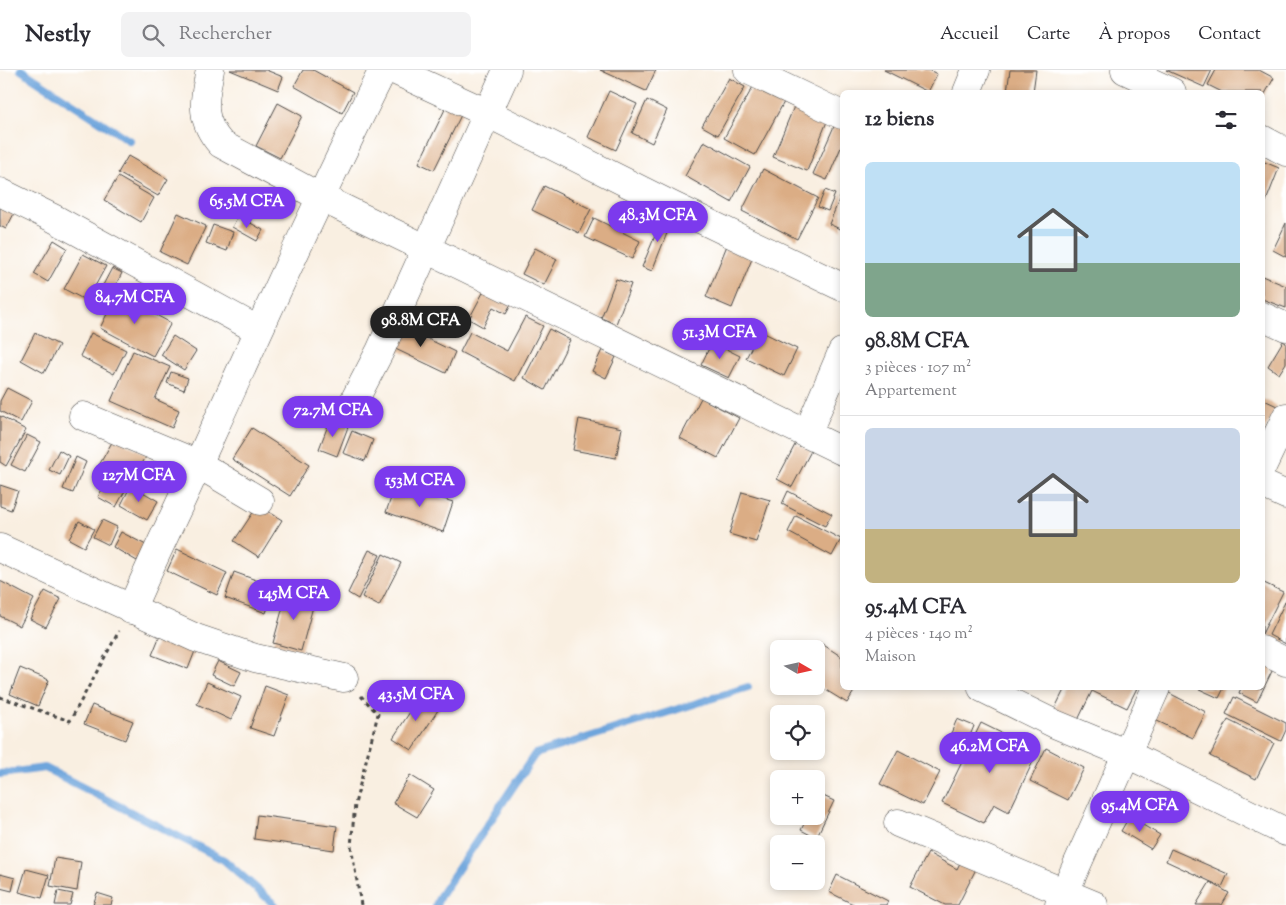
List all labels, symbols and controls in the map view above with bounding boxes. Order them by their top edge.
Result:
search box [121,12,471,57]
text: Nestly [25,18,91,52]
icon: search [139,21,167,49]
text: Rechercher [179,21,272,48]
text: Accueil [940,22,999,48]
text: Carte [1027,22,1071,48]
text: À propos [1099,22,1170,48]
text: Contact [1198,22,1261,48]
text: 12 biens [865,105,934,135]
icon: filters [1212,106,1240,134]
pin: 65.5M CFA [190,186,304,229]
text: 65.5M CFA [210,191,284,214]
icon: home [1008,195,1098,285]
pin: 48.3M CFA [601,200,715,243]
text: 48.3M CFA [619,205,697,228]
pin: 84.7M CFA [78,282,192,325]
text: 84.7M CFA [95,287,175,310]
pin: 98.8M CFA [364,306,478,348]
text: 98.8M CFA [381,310,461,333]
pin: 51.3M CFA [663,318,777,360]
text: 51.3M CFA [683,322,757,345]
text: 98.8M CFA [865,327,969,357]
text: 3 pièces · 107 m² [865,357,971,380]
text: Appartement [865,380,957,403]
pin: 72.7M CFA [276,396,390,438]
text: 72.7M CFA [293,400,373,423]
pin: 127M CFA [87,460,191,503]
icon: home [1008,460,1098,550]
text: 127M CFA [103,465,175,488]
pin: 153M CFA [368,466,472,508]
text: 153M CFA [385,470,455,493]
pin: 145M CFA [242,578,346,621]
text: 145M CFA [259,583,329,606]
text: 95.4M CFA [865,593,967,623]
text: 4 pièces · 140 m² [865,623,973,646]
north arrow [770,640,825,695]
map controls [770,640,825,890]
text: Maison [865,646,916,669]
pin: 43.5M CFA [359,680,473,722]
text: 43.5M CFA [378,684,454,707]
button: locate [770,705,825,760]
pin: 46.2M CFA [933,732,1047,774]
text: 46.2M CFA [950,736,1030,759]
button: + [770,770,825,825]
pin: 95.4M CFA [1083,790,1197,833]
text: 95.4M CFA [1101,795,1179,818]
button: − [770,835,825,890]

